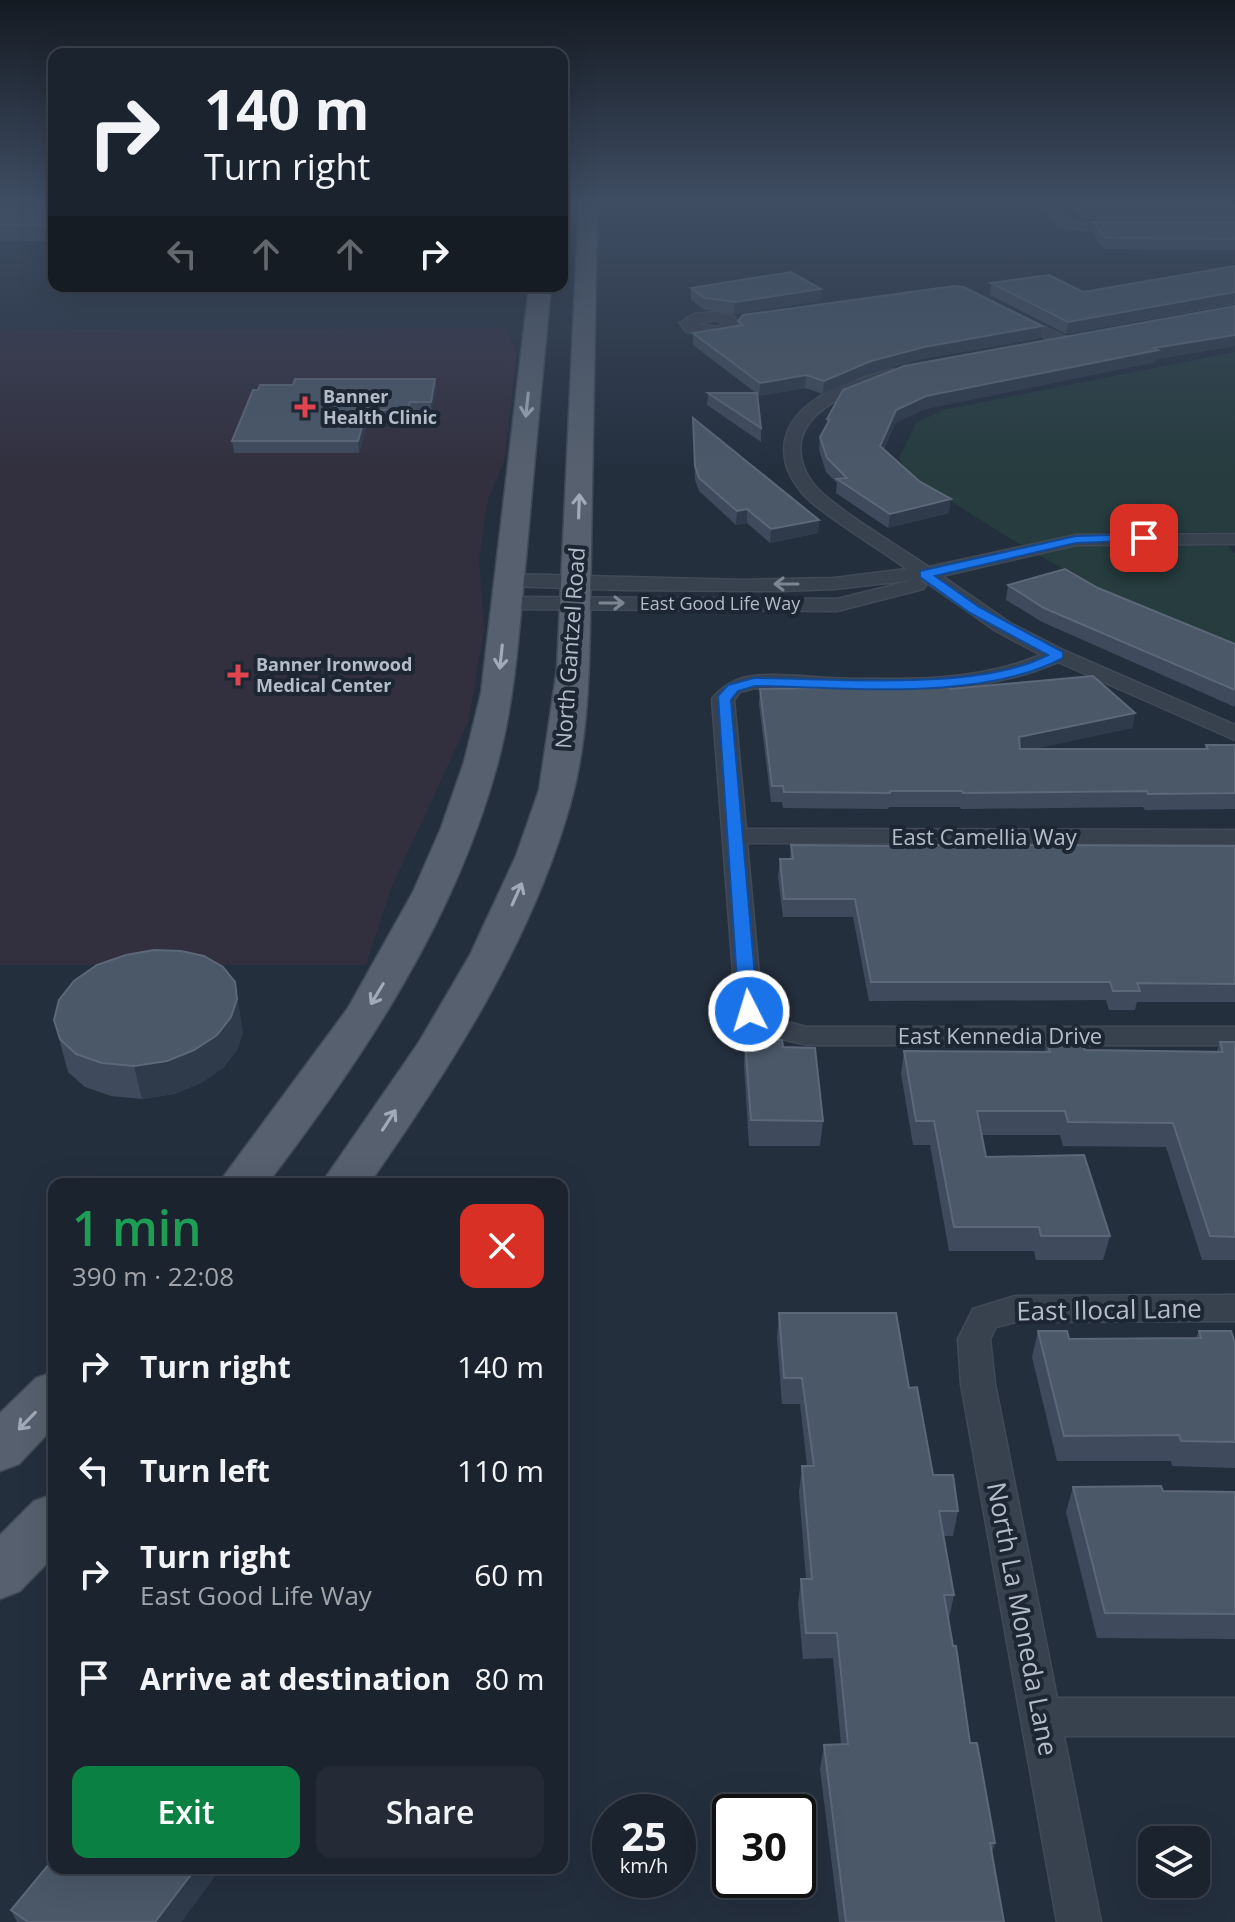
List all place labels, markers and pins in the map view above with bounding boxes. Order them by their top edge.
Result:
place label: Banner Health Clinic [323,384,437,429]
marker: Banner Health Clinic [294,396,316,418]
pin [1110,504,1178,572]
place label: Banner Ironwood Medical Center [256,652,412,697]
marker: Banner Ironwood Medical Center [227,664,249,686]

